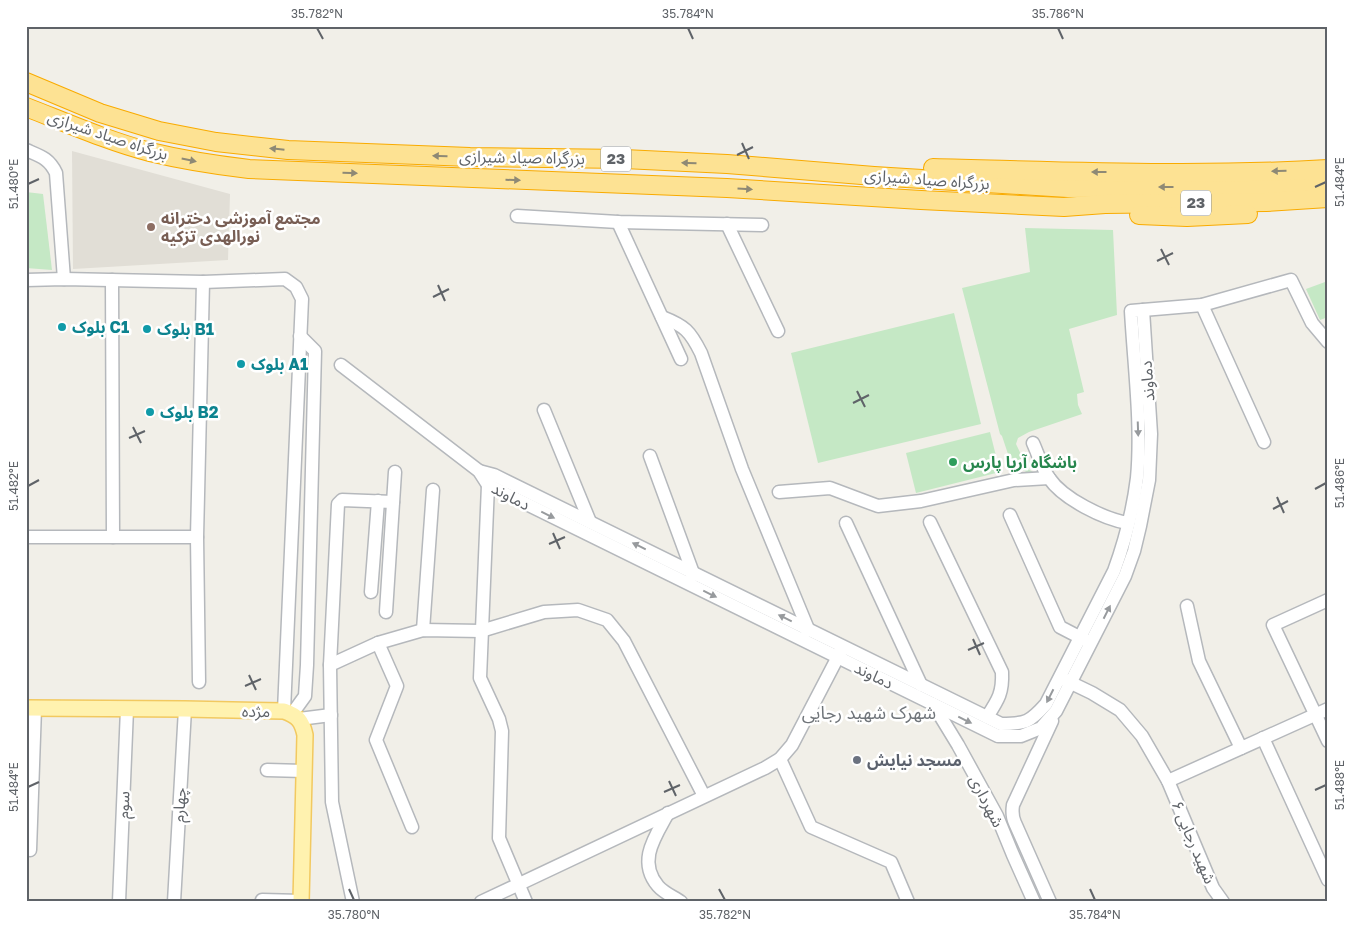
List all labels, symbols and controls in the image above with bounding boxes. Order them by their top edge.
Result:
text: 35.782°N [291,6,343,21]
text: 35.784°N [662,6,714,21]
text: 35.786°N [1032,6,1084,21]
street label: بزرگراه صیاد شیرازی [45,106,171,164]
one-way arrow [269,144,285,152]
street label: بزرگراه صیاد شیرازی [459,146,585,168]
road number: 23 [601,146,631,172]
one-way arrow [431,151,447,159]
one-way arrow [181,156,196,164]
text: 51.484°E [1332,157,1347,207]
text: 51.480°E [6,159,21,209]
one-way arrow [681,159,697,167]
street label: بزرگراه صیاد شیرازی [864,165,990,193]
one-way arrow [1271,167,1287,175]
one-way arrow [1091,168,1107,176]
one-way arrow [343,170,359,178]
one-way arrow [505,176,521,184]
one-way arrow [1158,183,1174,191]
one-way arrow [737,185,753,193]
road number: 23 [1181,190,1211,216]
place label: مجتمع آموزشی دخترانه نورالهدی تزکیه [161,208,321,246]
marker: مجتمع آموزشی دخترانه نورالهدی تزکیه [145,221,157,233]
place label: بلوک C1 [72,317,129,337]
place label: بلوک B1 [157,319,214,339]
marker: بلوک C1 [56,321,68,333]
marker: بلوک B1 [141,323,153,335]
place label: بلوک A1 [251,354,308,374]
marker: بلوک A1 [235,358,247,370]
street label: دماوند [1136,360,1158,402]
place label: بلوک B2 [160,402,219,422]
marker: بلوک B2 [144,406,156,418]
one-way arrow [1135,421,1143,437]
place label: باشگاه آریا پارس [963,452,1077,473]
marker: باشگاه آریا پارس [947,456,959,468]
text: 51.486°E [1332,458,1347,508]
text: 51.482°E [6,461,21,511]
street label: دماوند [488,478,534,514]
one-way arrow [541,511,555,519]
one-way arrow [632,542,646,550]
one-way arrow [703,590,717,598]
one-way arrow [1102,604,1111,619]
one-way arrow [778,614,792,622]
street label: دماوند [851,657,897,693]
one-way arrow [1046,689,1054,703]
street label: مژده [242,701,270,721]
district label: شهرک شهید رجایی [802,701,936,724]
one-way arrow [958,716,973,724]
place label: مسجد نیایش [867,750,962,770]
marker: مسجد نیایش [851,754,863,766]
text: 51.488°E [1332,760,1347,810]
text: 51.484°E [6,762,21,812]
street label: شهرداری [965,772,1009,830]
street label: چهارم [168,787,193,823]
street label: سوم [113,791,136,819]
street label: شهید رجایی ۶ [1168,798,1220,886]
text: 35.780°N [328,907,380,922]
text: 35.782°N [699,907,751,922]
text: 35.784°N [1069,907,1121,922]

